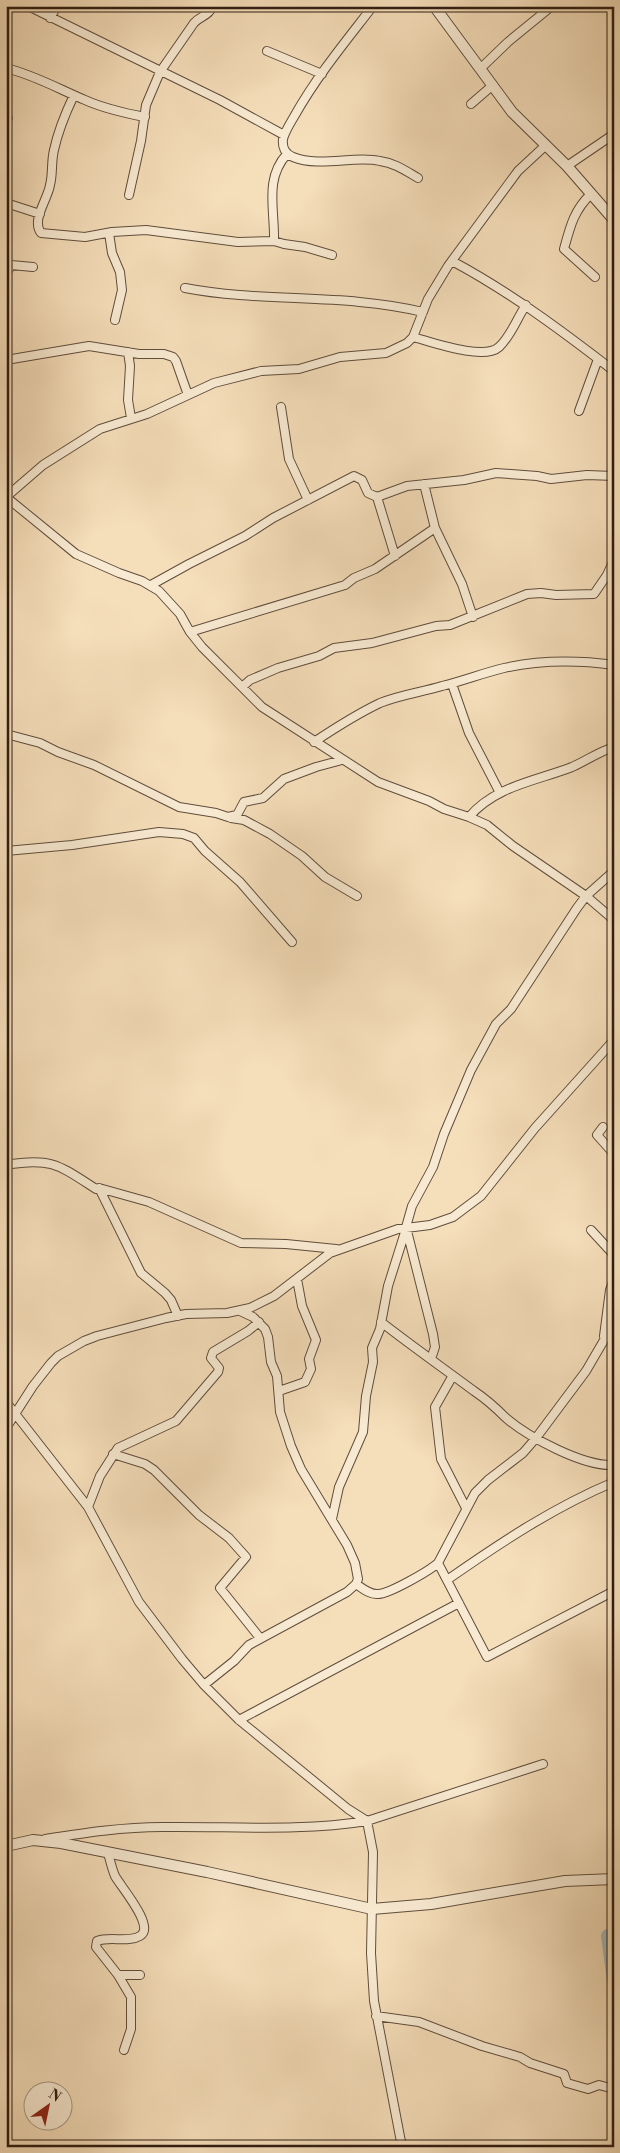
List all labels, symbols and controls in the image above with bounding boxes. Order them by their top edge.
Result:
north arrow [22,2080,72,2130]
text: N [45,2085,64,2107]

